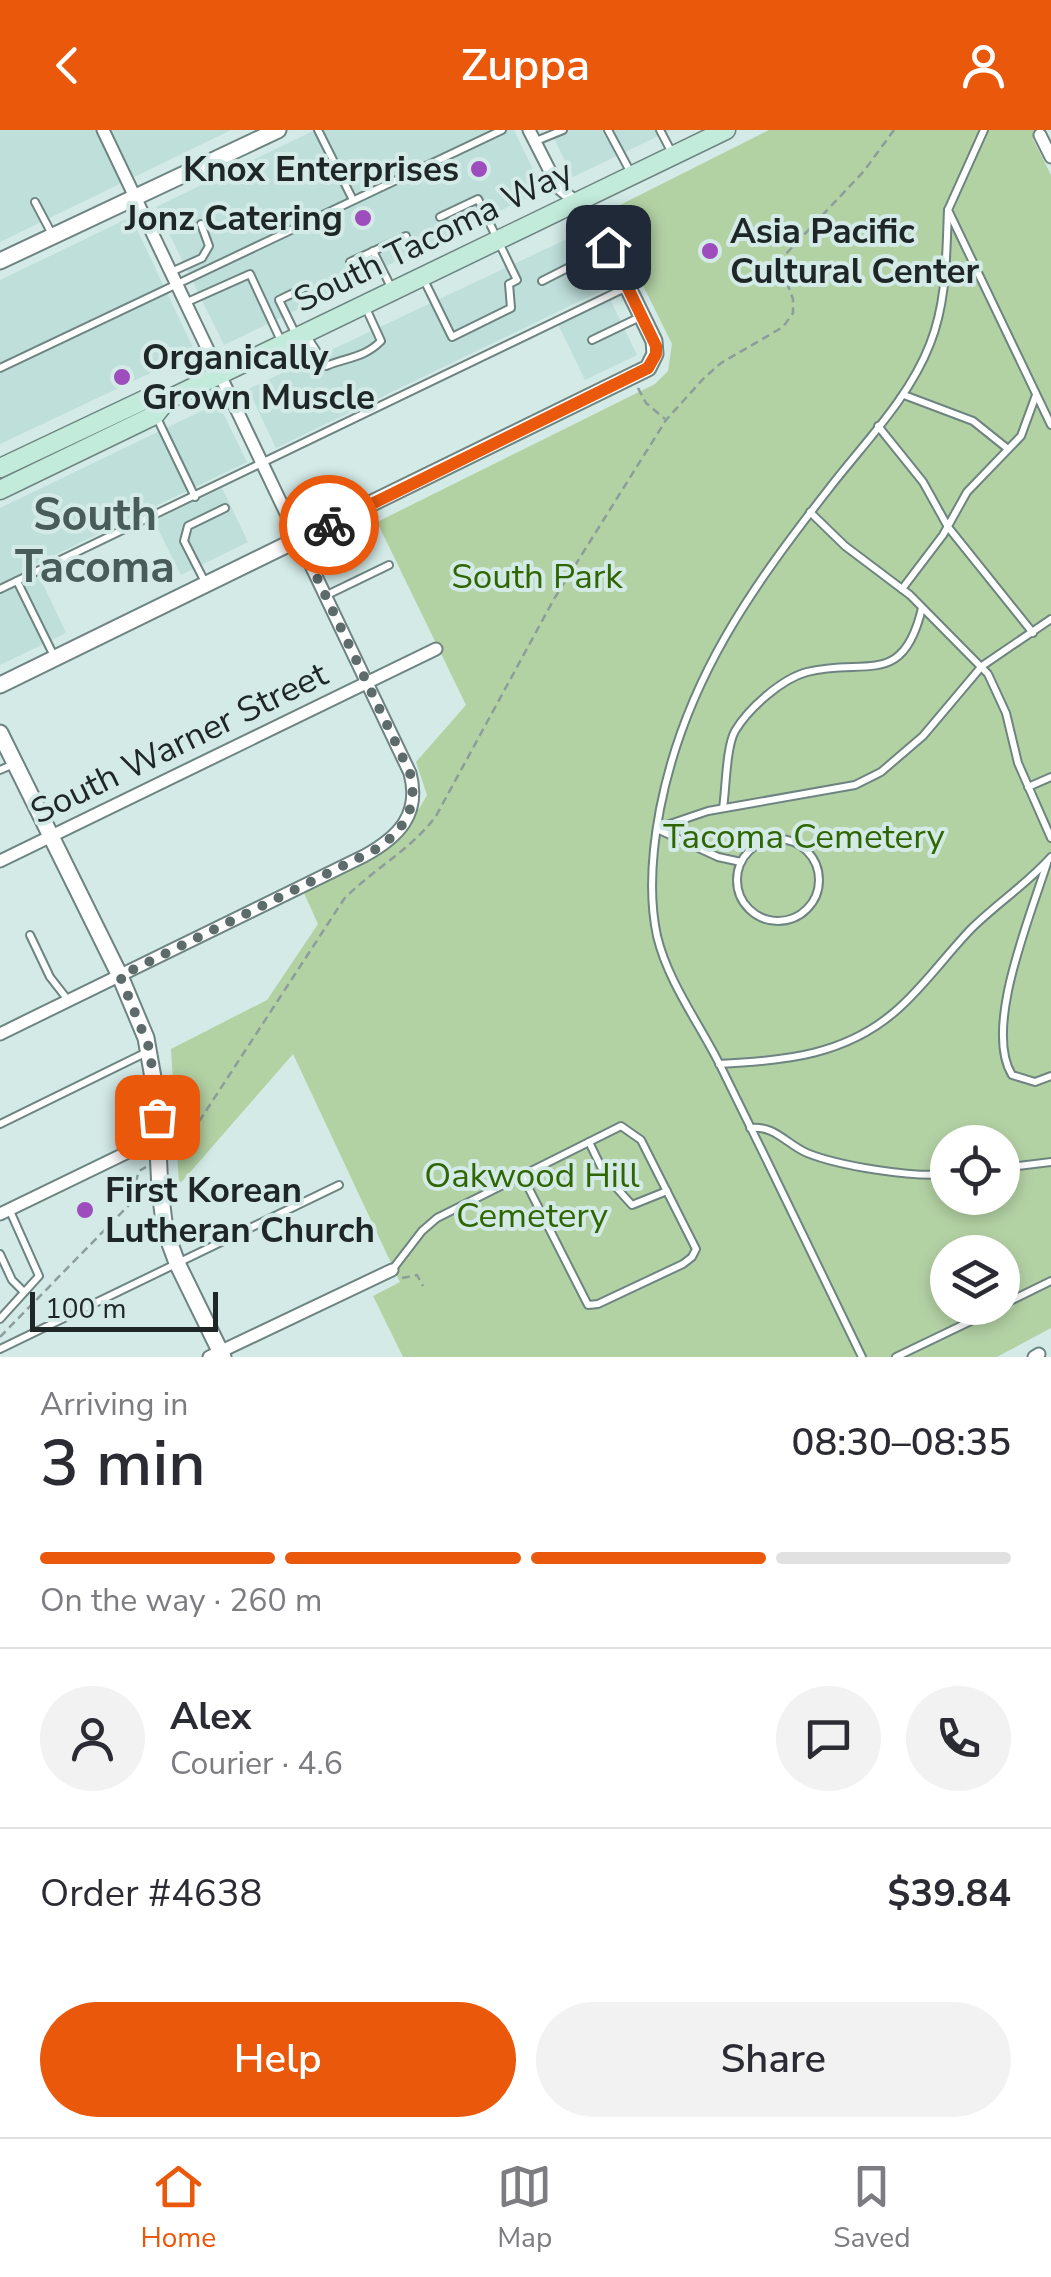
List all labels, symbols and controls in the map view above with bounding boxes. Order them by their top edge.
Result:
text: Zuppa [461,35,590,96]
icon: back [40,38,95,93]
icon: person [956,38,1011,93]
place label: Knox Enterprises [183,146,459,193]
street label: South Tacoma Way [286,148,580,324]
marker: Knox Enterprises [468,158,490,180]
place label: Jonz Catering [124,195,343,242]
pin [566,205,651,290]
marker: Jonz Catering [352,207,374,229]
place label: Asia Pacific Cultural Center [730,208,980,295]
icon: home [581,220,636,275]
marker: Asia Pacific Cultural Center [699,240,721,262]
place label: Organically Grown Muscle [142,334,375,421]
marker: Organically Grown Muscle [111,366,133,388]
courier [279,475,379,575]
district label: South Tacoma [15,485,175,598]
icon: bike [302,498,357,553]
park label: South Park [451,553,623,600]
street label: South Warner Street [23,650,336,835]
park label: Tacoma Cemetery [663,813,945,860]
pin [115,1075,200,1160]
icon: bag [130,1090,185,1145]
map controls [930,1125,1020,1325]
button: locate [930,1125,1020,1215]
park label: Oakwood Hill Cemetery [424,1152,640,1239]
place label: First Korean Lutheran Church [105,1167,375,1254]
marker: First Korean Lutheran Church [74,1199,96,1221]
button: layers [930,1235,1020,1325]
scale bar [30,1287,218,1332]
text: 100 m [45,1290,127,1328]
text: Arriving in [40,1383,188,1426]
text: 08:30–08:35 [792,1417,1011,1468]
text: 3 min [40,1419,206,1508]
text: On the way · 260 m [40,1579,322,1622]
button: person [40,1686,145,1791]
button: chat [776,1686,881,1791]
button: phone [906,1686,1011,1791]
text: Alex [170,1691,251,1742]
text: Courier · 4.6 [170,1742,343,1785]
text: Order #4638 [40,1868,262,1919]
text: $39.84 [888,1868,1011,1919]
button: Help [40,2002,516,2117]
button: Share [536,2002,1011,2117]
tab: Home [140,2159,216,2257]
tab: Map [497,2159,552,2257]
tab: Saved [833,2159,911,2257]

